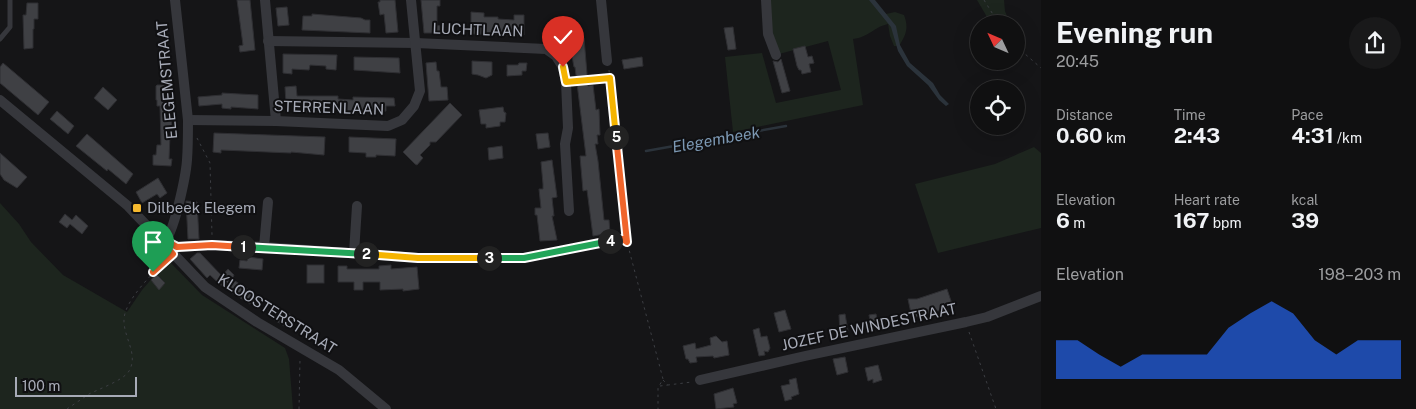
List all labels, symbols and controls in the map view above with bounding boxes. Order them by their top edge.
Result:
north arrow [970,15,1025,70]
map controls [970,15,1025,135]
pin [542,16,584,67]
text: Evening run [1056,16,1213,49]
button: share [1349,17,1401,69]
street label: LUCHTLAAN [432,19,524,40]
street label: ELEGEMSTRAAT [153,20,180,140]
icon: check [549,23,577,51]
text: 20:45 [1056,52,1099,71]
button: locate [970,80,1025,135]
street label: STERRENLAAN [273,97,385,118]
text: Distance [1056,107,1113,123]
text: Time [1174,107,1206,123]
text: Pace [1291,107,1323,123]
water label: Elegembeek [671,122,762,157]
text: 0.60 [1056,123,1103,148]
text: 2:43 [1174,123,1220,148]
text: 4:31 [1291,123,1334,148]
pin: 5 [604,124,628,150]
text: 5 [612,129,621,145]
text: km [1103,130,1126,146]
text: /km [1334,130,1362,146]
text: Elevation [1056,192,1115,208]
text: Heart rate [1174,192,1240,208]
text: kcal [1291,192,1318,208]
place label: Dilbeek Elegem [147,199,256,216]
marker: Dilbeek Elegem [131,202,143,214]
text: 6 [1056,208,1070,233]
text: 167 [1174,208,1209,233]
text: 39 [1291,208,1319,233]
text: m [1070,215,1085,231]
text: bpm [1209,215,1242,231]
pin [132,221,174,272]
icon: arrive [139,228,167,256]
pin: 4 [598,228,622,254]
text: 4 [606,233,615,249]
pin: 1 [230,234,256,260]
text: 1 [241,239,247,255]
pin: 2 [354,242,378,266]
text: 2 [362,246,371,262]
pin: 3 [476,246,502,270]
text: 3 [485,250,494,266]
text: Elevation [1056,265,1124,284]
text: 198–203 m [1318,265,1401,284]
street label: KLOOSTERSTRAAT [215,270,340,357]
street label: JOZEF DE WINDESTRAAT [780,300,958,353]
scale bar [15,374,138,397]
text: 100 m [22,378,60,394]

